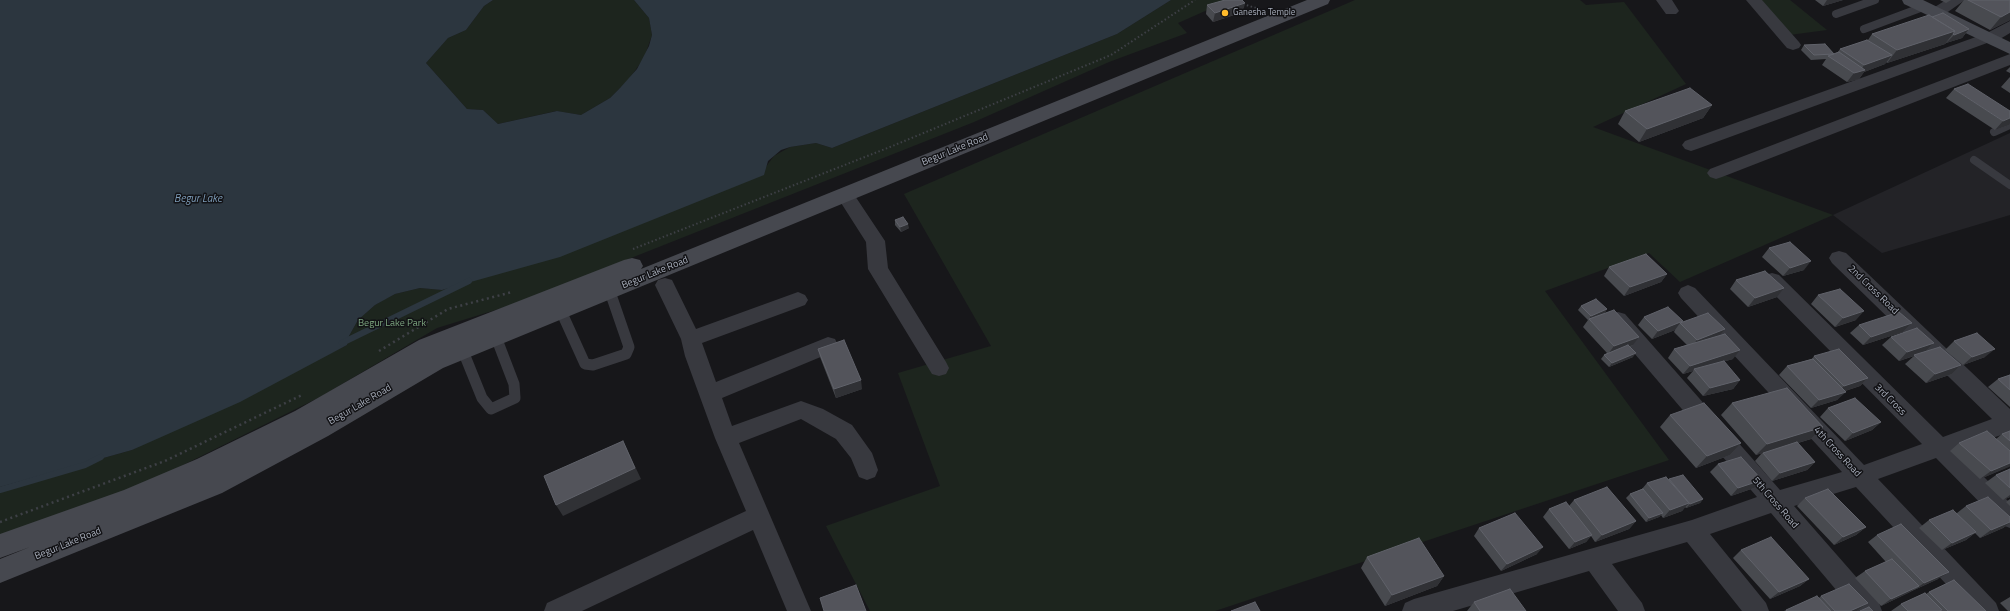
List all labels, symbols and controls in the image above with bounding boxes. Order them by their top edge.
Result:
marker: Ganesha Temple [1220,8,1230,18]
place label: Ganesha Temple [1233,8,1295,18]
street label: Begur Lake Road [920,131,990,169]
water label: Begur Lake [174,192,222,206]
street label: Begur Lake Road [620,254,690,292]
street label: 2nd Cross Road [1845,263,1901,317]
park label: Begur Lake Park [358,318,426,330]
street label: Begur Lake Road [326,382,394,428]
street label: 3rd Cross [1872,382,1908,418]
street label: 4th Cross Road [1811,425,1863,479]
street label: 5th Cross Road [1750,475,1800,531]
street label: Begur Lake Road [33,525,103,563]

